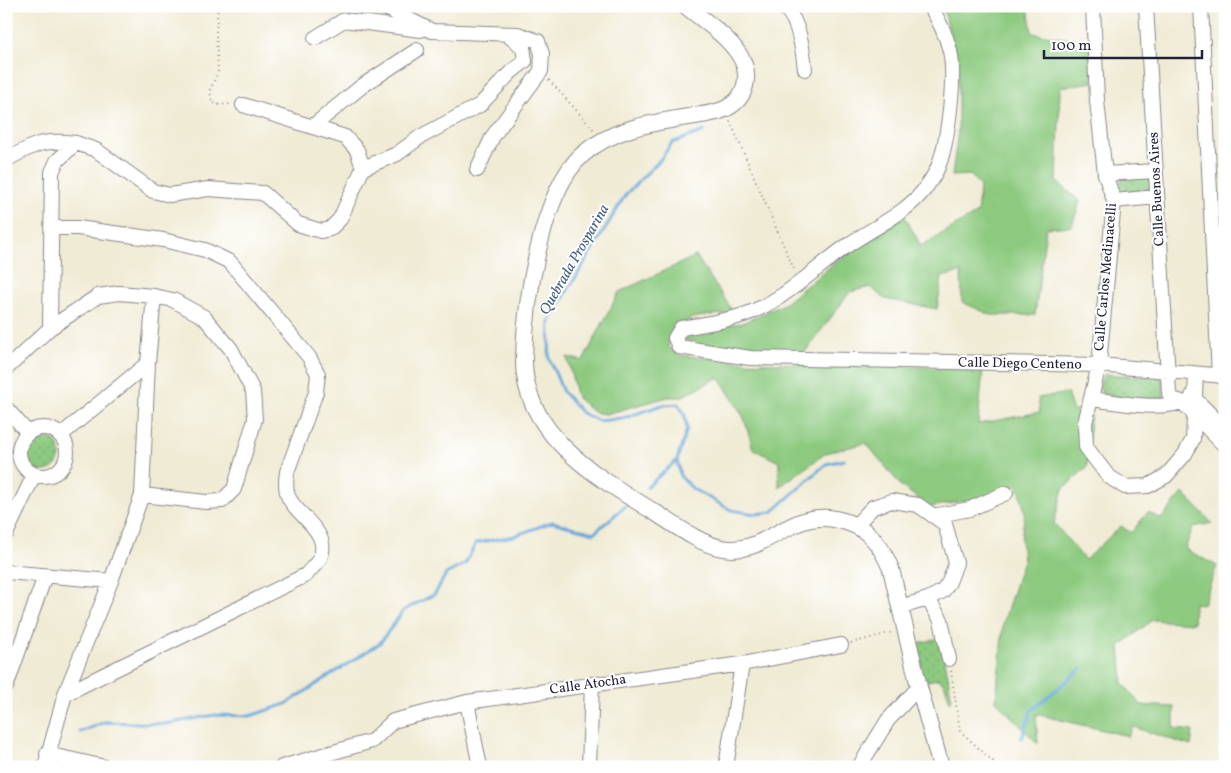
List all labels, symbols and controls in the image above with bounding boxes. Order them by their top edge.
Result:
scale bar [1044,28,1201,60]
text: 100 m [1051,36,1091,57]
street label: Calle Buenos Aires [1145,131,1169,247]
water label: Quebrada Prosparina [535,201,615,319]
street label: Calle Carlos Medinacelli [1090,202,1122,352]
street label: Calle Diego Centeno [958,353,1082,375]
street label: Calle Atocha [549,670,627,700]

